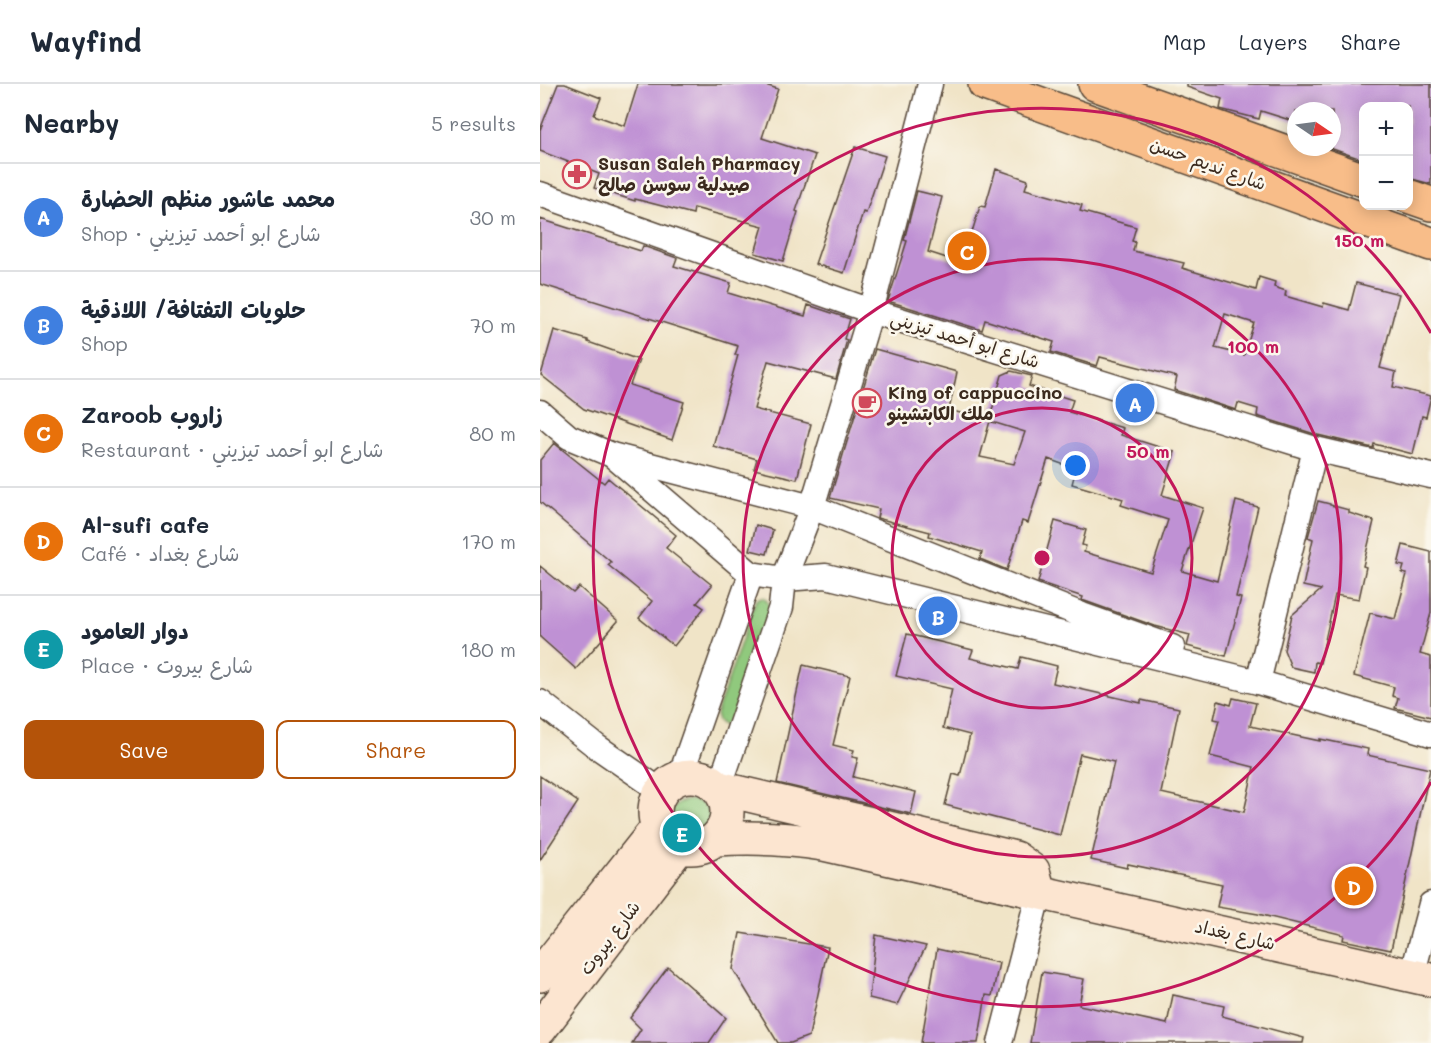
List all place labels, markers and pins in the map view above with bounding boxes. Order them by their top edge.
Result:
place label: Susan Saleh Pharmacy صيدلية سوسن صالح [598,151,801,197]
pharmacy icon: Susan Saleh Pharmacy صيدلية سوسن صالح [561,158,593,190]
pin: C [948,228,986,274]
place label: King of cappuccino ملك الكابتشينو [886,380,1062,426]
pin: A [1116,380,1154,426]
cafe icon: King of cappuccino ملك الكابتشينو [851,387,883,419]
centre of rings [1032,548,1052,568]
pin: B [918,594,958,638]
pin: E [662,810,702,855]
pin: D [1334,864,1374,908]

